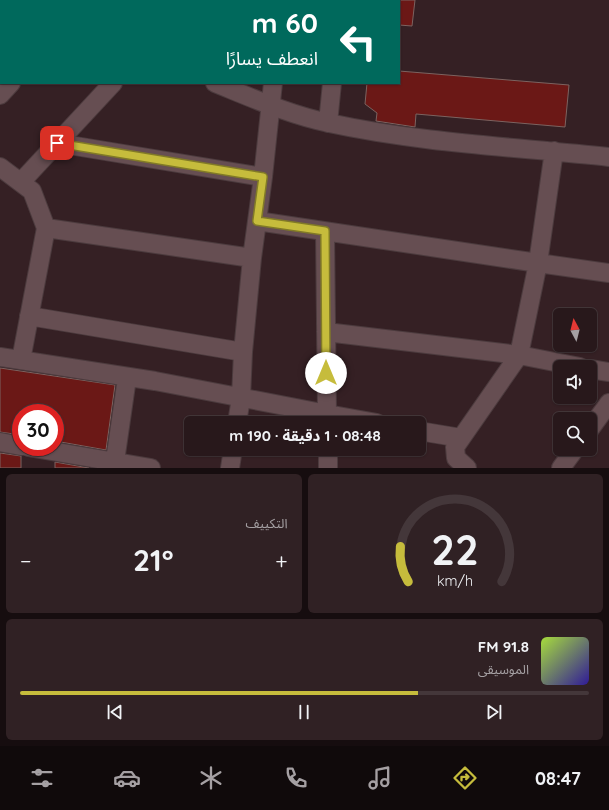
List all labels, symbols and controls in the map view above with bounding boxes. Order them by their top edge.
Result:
text: 60 m [252,5,318,40]
icon: left [332,16,384,68]
text: انعطف يسارًا [226,47,318,70]
pin [40,126,74,160]
icon: arrive [46,132,68,154]
north arrow [553,308,597,352]
map controls [553,308,597,456]
position arrow [305,352,347,394]
button: sound [553,360,597,404]
speed limit sign: 30 [12,404,64,456]
button: search [553,412,597,456]
text: 08:48 · 1 دقيقة · 190 m [229,426,381,445]
text: التكييف [246,515,288,531]
text: 22 [432,522,479,574]
text: 21° [133,541,174,579]
text: − [20,547,31,575]
text: + [275,547,288,575]
text: km/h [437,571,473,589]
text: 91.8 FM [478,637,529,656]
text: الموسيقى [478,661,529,677]
icon: previous [104,701,126,723]
icon: pause [293,701,315,723]
icon: next [483,701,505,723]
icon: filters [28,764,56,792]
icon: car [113,764,141,792]
icon: climate [197,764,225,792]
icon: phone [282,764,310,792]
icon: music [366,764,394,792]
icon: directions [451,764,479,792]
text: 08:47 [535,767,581,790]

